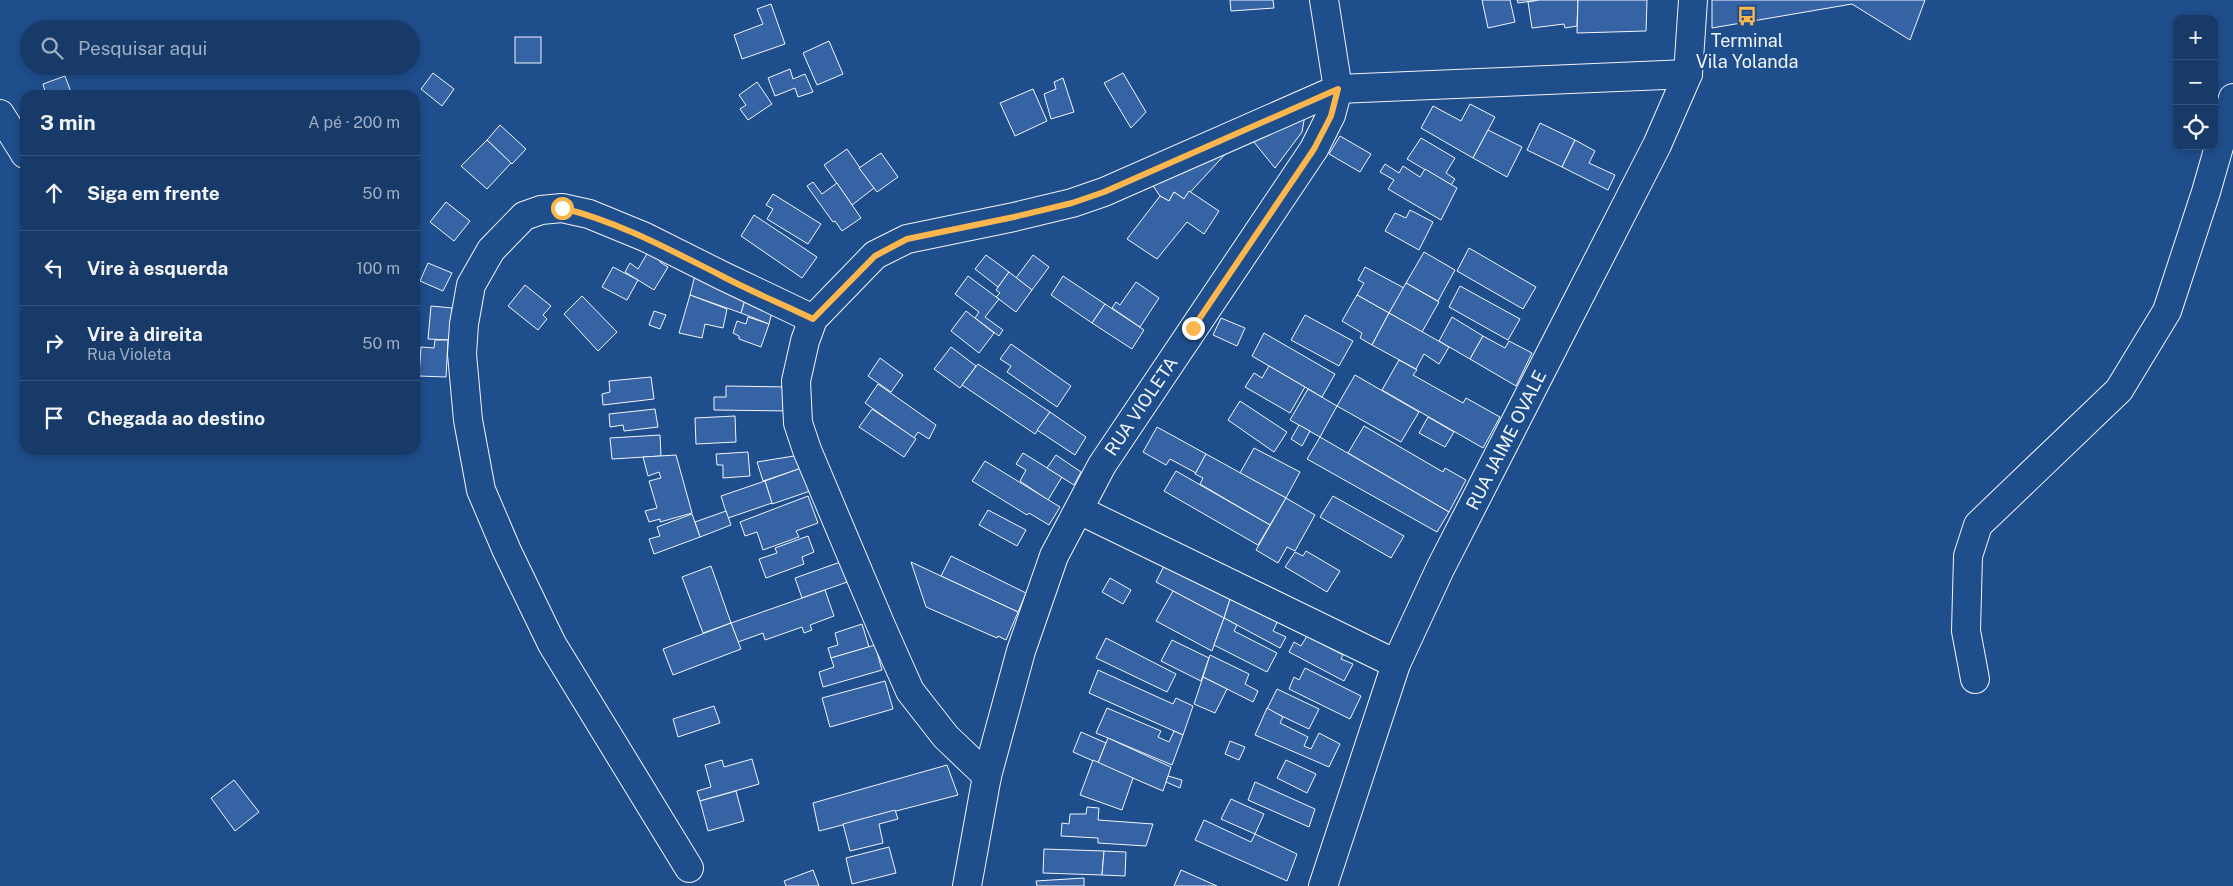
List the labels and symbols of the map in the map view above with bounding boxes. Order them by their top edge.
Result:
bus stop icon: Terminal Vila Yolanda [1736,5,1758,27]
place label: Terminal Vila Yolanda [1696,30,1798,72]
route start [551,197,574,220]
route end [1182,317,1205,340]
street label: RUA VIOLETA [1100,352,1182,459]
street label: RUA JAIME OVALE [1462,367,1550,513]

